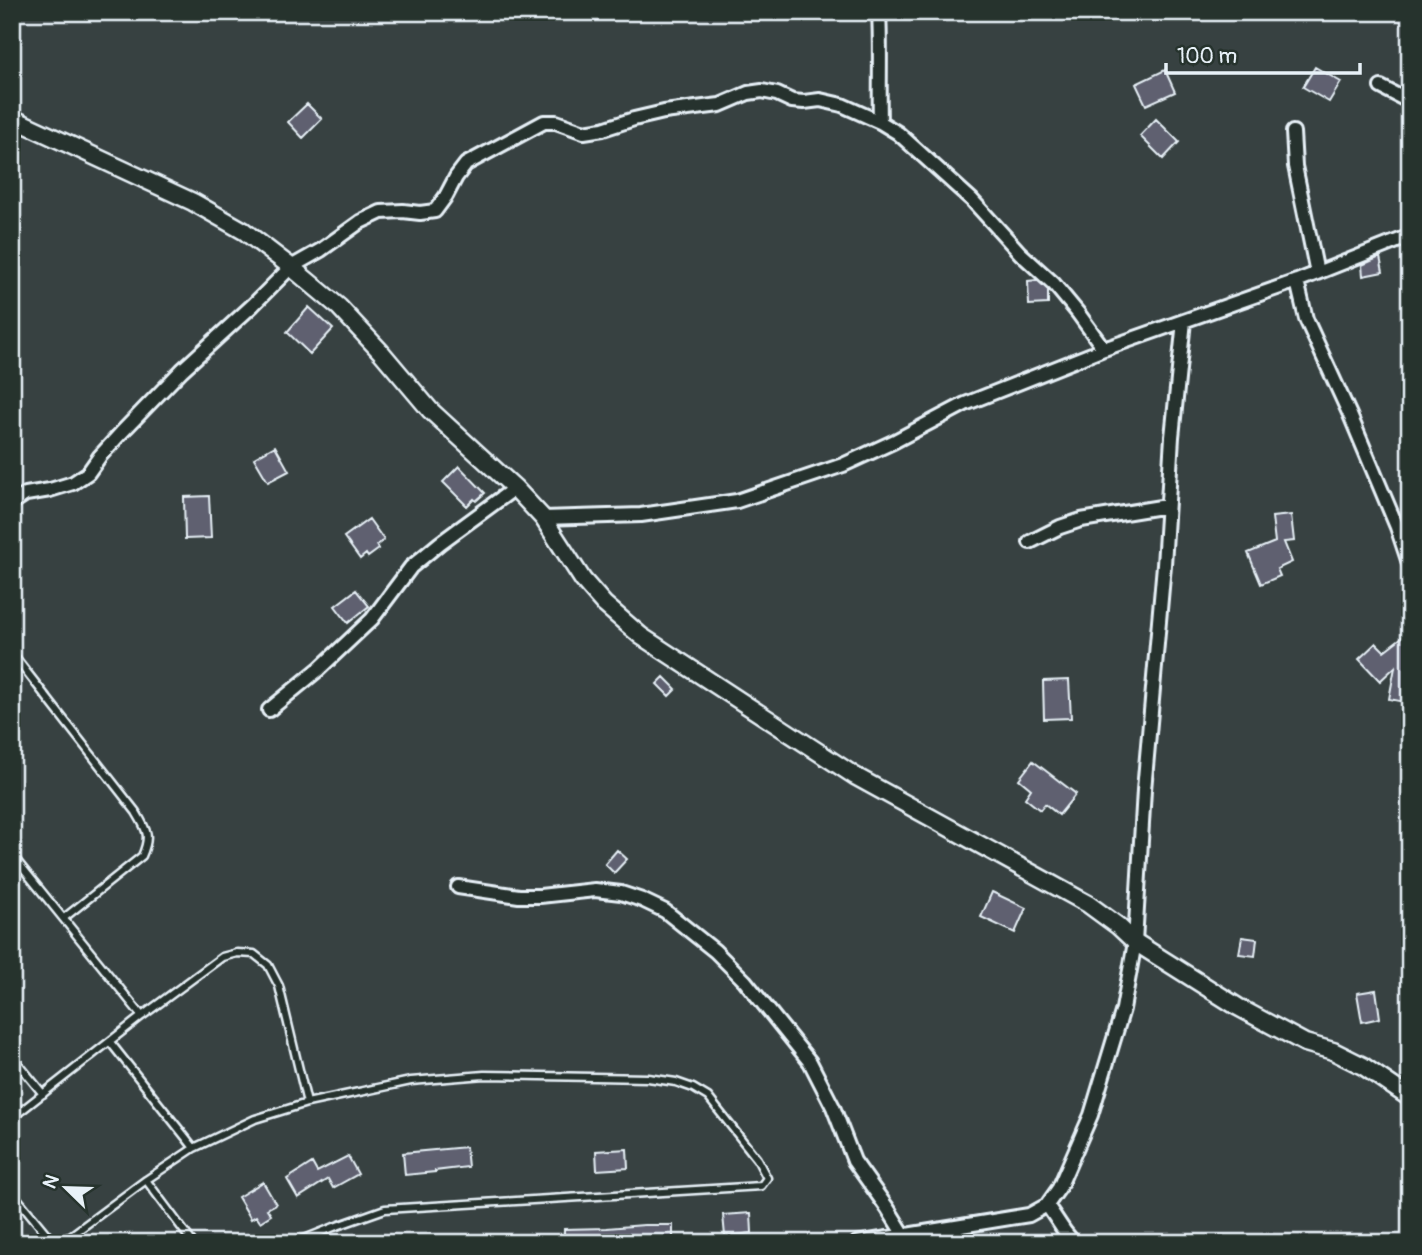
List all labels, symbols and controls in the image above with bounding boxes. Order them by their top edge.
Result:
scale bar [1166,32,1361,76]
text: 100 m [1177,43,1237,70]
north arrow [32,1154,102,1224]
text: N [38,1171,65,1192]

